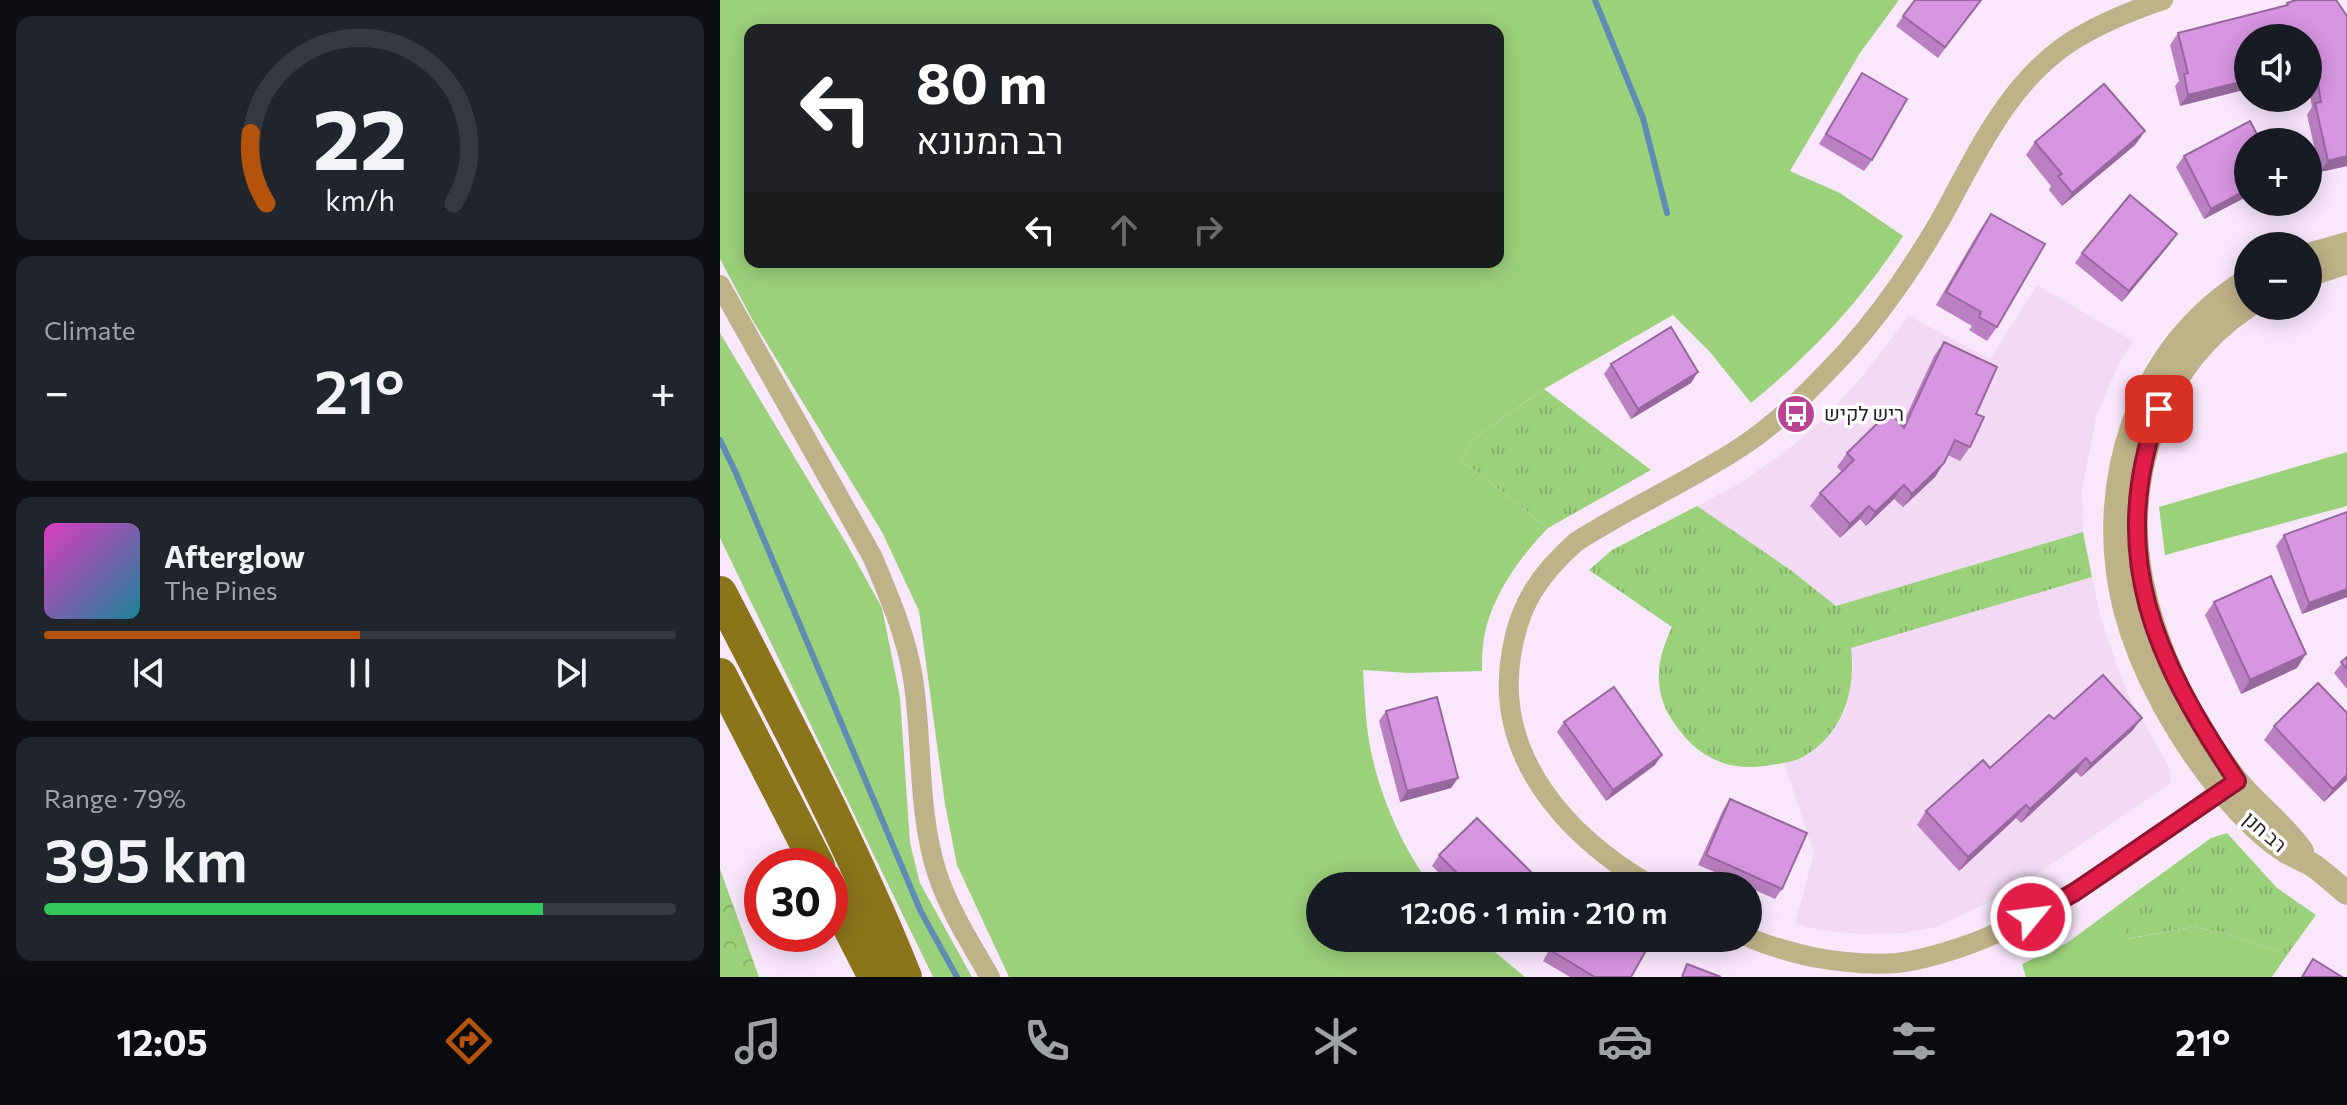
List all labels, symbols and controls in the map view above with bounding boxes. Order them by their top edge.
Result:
map controls [2234,24,2322,320]
button: sound [2234,24,2322,112]
text: 80 m [916,47,1047,116]
icon: left [784,56,888,160]
text: 22 [313,85,407,187]
text: רב המנונא [916,117,1063,161]
button: + [2234,128,2322,216]
text: km/h [325,182,395,217]
icon: left [1018,208,1062,252]
icon: ahead [1102,208,1146,252]
icon: right [1186,208,1230,252]
button: − [2234,232,2322,320]
text: Climate [44,314,136,345]
text: 21° [314,353,405,426]
text: − [44,363,69,417]
text: + [650,363,676,417]
pin [2125,375,2193,443]
icon: arrive [2137,387,2181,431]
bus stop icon: ריש לקיש [1775,393,1817,435]
place label: ריש לקיש [1824,401,1904,425]
text: Afterglow [164,537,305,574]
text: The Pines [164,574,278,605]
icon: previous [127,651,171,695]
icon: pause [338,651,382,695]
icon: next [549,651,593,695]
text: Range · 79% [44,782,186,813]
street label: רב חנן [2239,806,2292,856]
text: 395 km [44,821,248,894]
speed limit sign: 30 [744,848,848,952]
position arrow [1989,875,2073,959]
text: 12:06 · 1 min · 210 m [1400,893,1668,930]
icon: directions [441,1013,497,1069]
icon: music [730,1013,786,1069]
icon: phone [1019,1013,1075,1069]
icon: climate [1308,1013,1364,1069]
icon: car [1597,1013,1653,1069]
icon: filters [1886,1013,1942,1069]
text: 12:05 [117,1019,208,1063]
text: 21° [2175,1019,2230,1063]

